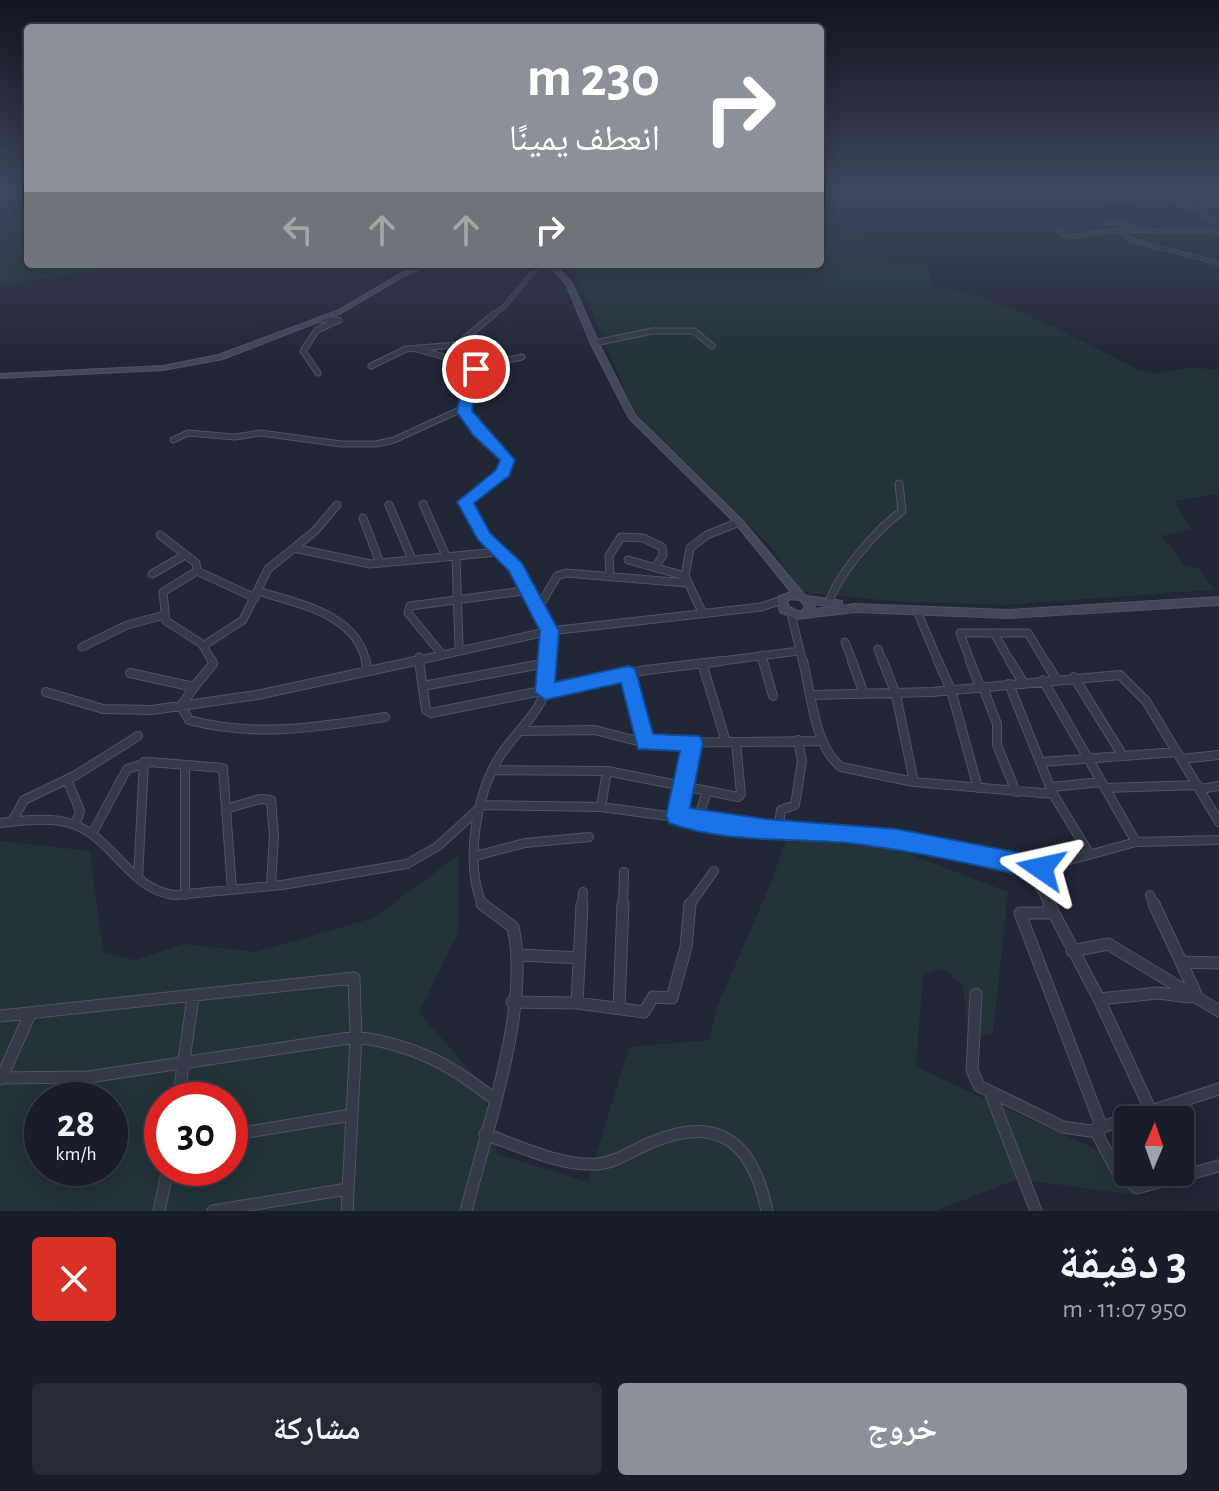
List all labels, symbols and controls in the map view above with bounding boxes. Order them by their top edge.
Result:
text: 230 m [527,50,660,106]
icon: right [688,56,792,160]
text: انعطف يمينًا [509,121,660,157]
icon: left [276,208,320,252]
icon: ahead [360,208,404,252]
icon: ahead [444,208,488,252]
icon: right [528,208,572,252]
pin [442,335,510,403]
icon: arrive [454,347,498,391]
position arrow [999,826,1083,910]
speed limit sign: 30 [144,1082,248,1186]
text: 28 [57,1104,95,1144]
north arrow [1114,1106,1194,1186]
map controls [1114,1106,1194,1186]
text: km/h [55,1144,97,1164]
button: close [32,1237,116,1321]
text: 3 دقيقة [1058,1240,1187,1288]
text: 950 m · 11:07 [1062,1296,1187,1322]
button: مشاركة [32,1383,602,1475]
button: خروج [618,1383,1187,1475]

